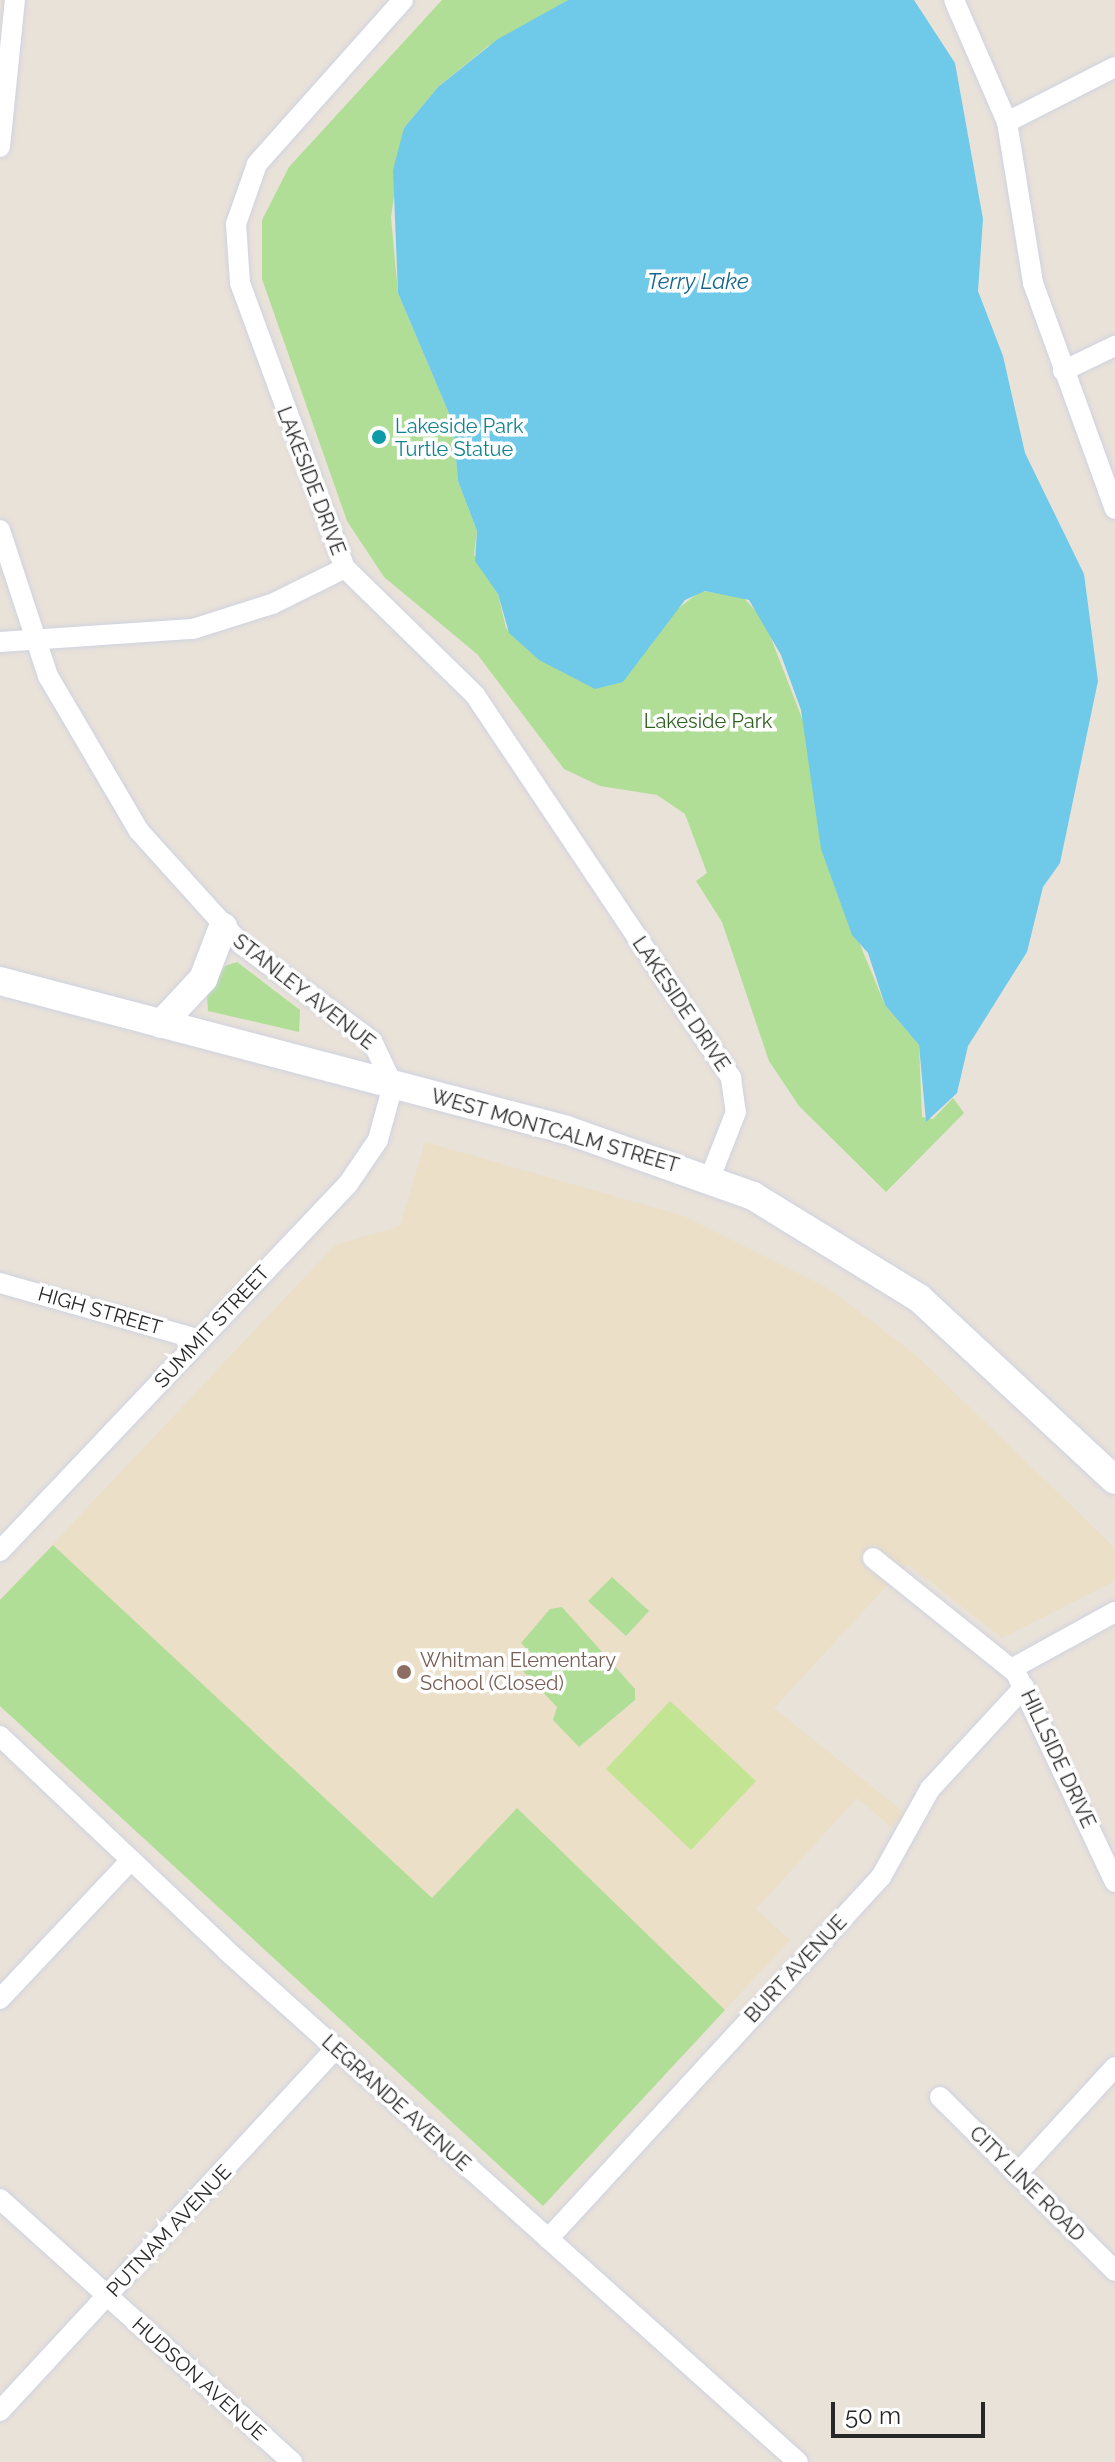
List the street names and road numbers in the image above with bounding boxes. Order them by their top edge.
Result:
street label: LAKESIDE DRIVE [272,403,350,559]
street label: STANLEY AVENUE [228,929,380,1055]
street label: LAKESIDE DRIVE [627,932,735,1076]
street label: WEST MONTCALM STREET [428,1084,682,1178]
street label: SUMMIT STREET [149,1261,275,1393]
street label: HIGH STREET [35,1282,165,1340]
street label: HILLSIDE DRIVE [1015,1686,1101,1832]
street label: BURT AVENUE [740,1910,852,2028]
street label: LEGRANDE AVENUE [317,2030,475,2176]
street label: CITY LINE ROAD [964,2121,1090,2247]
street label: PUTNAM AVENUE [102,2160,236,2302]
street label: HUDSON AVENUE [127,2312,271,2446]

